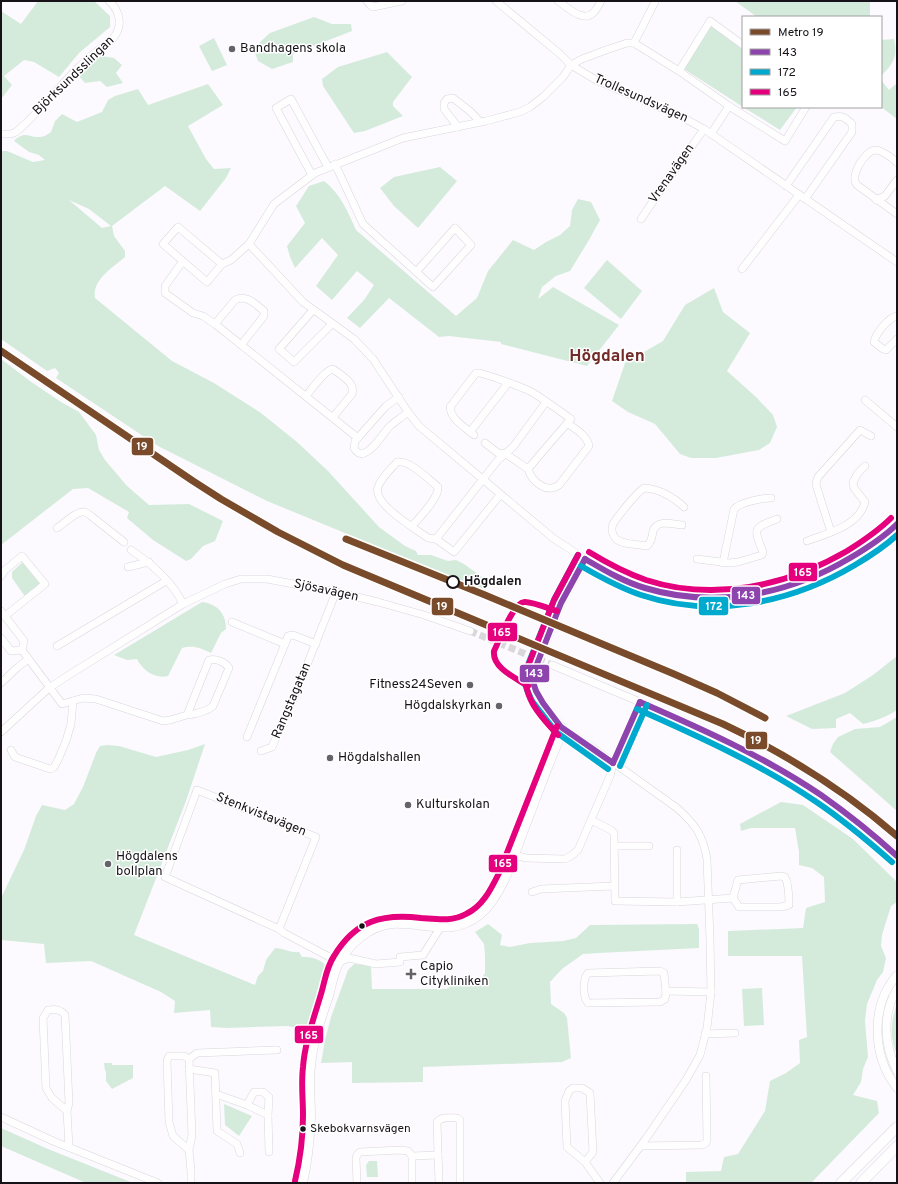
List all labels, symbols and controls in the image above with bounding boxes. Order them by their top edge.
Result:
legend [742,16,882,108]
text: Metro 19 [778,25,824,41]
street label: Björksundsslingan [30,33,118,119]
place label: Bandhagens skola [240,41,346,57]
marker: Bandhagens skola [227,44,237,54]
text: 143 [778,45,797,61]
text: 172 [778,65,796,81]
street label: Trollesundsvägen [592,71,690,127]
text: 165 [778,85,797,101]
street label: Vrenavägen [646,141,698,207]
district label: Högdalen [569,346,645,368]
line badge: 19 [131,437,154,456]
text: 19 [136,440,148,454]
line badge: 165 [788,562,818,582]
text: 165 [794,566,812,580]
place label: Högdalen [464,574,522,590]
marker: Högdalen [446,575,460,589]
street label: Sjösavägen [292,576,360,606]
line badge: 143 [731,586,761,605]
text: 143 [737,589,755,603]
line badge: 172 [698,596,729,616]
line badge: 19 [431,597,454,616]
text: 19 [436,600,448,614]
text: 172 [706,600,722,614]
line badge: 165 [487,622,518,642]
text: 165 [493,626,511,640]
street label: Rangstagatan [269,660,315,742]
line badge: 143 [519,664,550,683]
text: 143 [525,667,543,681]
place label: Fitness24Seven [369,677,462,693]
marker: Fitness24Seven [465,680,475,690]
place label: Högdalskyrkan [404,698,491,714]
marker: Högdalskyrkan [494,701,504,711]
line badge: 19 [745,731,768,750]
text: 19 [750,734,762,748]
place label: Högdalshallen [338,750,421,766]
marker: Högdalshallen [325,753,335,763]
street label: Stenkvistavägen [213,790,309,840]
place label: Kulturskolan [416,797,490,813]
marker: Kulturskolan [403,800,413,810]
place label: Högdalens bollplan [116,849,178,880]
line badge: 165 [488,854,518,873]
text: 165 [494,857,512,871]
marker: Högdalens bollplan [103,859,113,869]
unlabelled marker [357,921,367,931]
place label: Capio Citykliniken [420,959,488,990]
marker: Capio Citykliniken [405,968,417,980]
line badge: 165 [294,1025,324,1044]
text: 165 [300,1029,318,1043]
place label: Skebokvarnsvägen [310,1121,411,1137]
marker: Skebokvarnsvägen [298,1124,308,1134]

